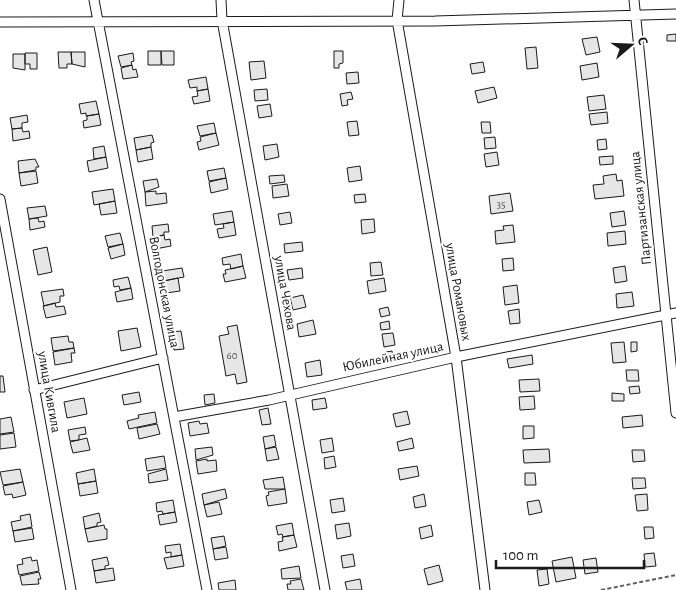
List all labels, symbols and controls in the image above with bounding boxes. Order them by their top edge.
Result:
north arrow [606,20,656,70]
text: С [634,35,650,47]
street label: Партизанская улица [628,150,654,266]
house number: 35 [496,199,506,210]
street label: Волгодонская улица [146,235,182,350]
street label: улица Романовых [442,241,474,342]
street label: улица Чехова [271,254,299,332]
street label: Юбилейная улица [341,339,445,375]
street label: улица Кивгила [35,349,63,434]
house number: 60 [227,350,238,361]
scale bar [496,538,644,570]
text: 100 m [503,548,538,563]

